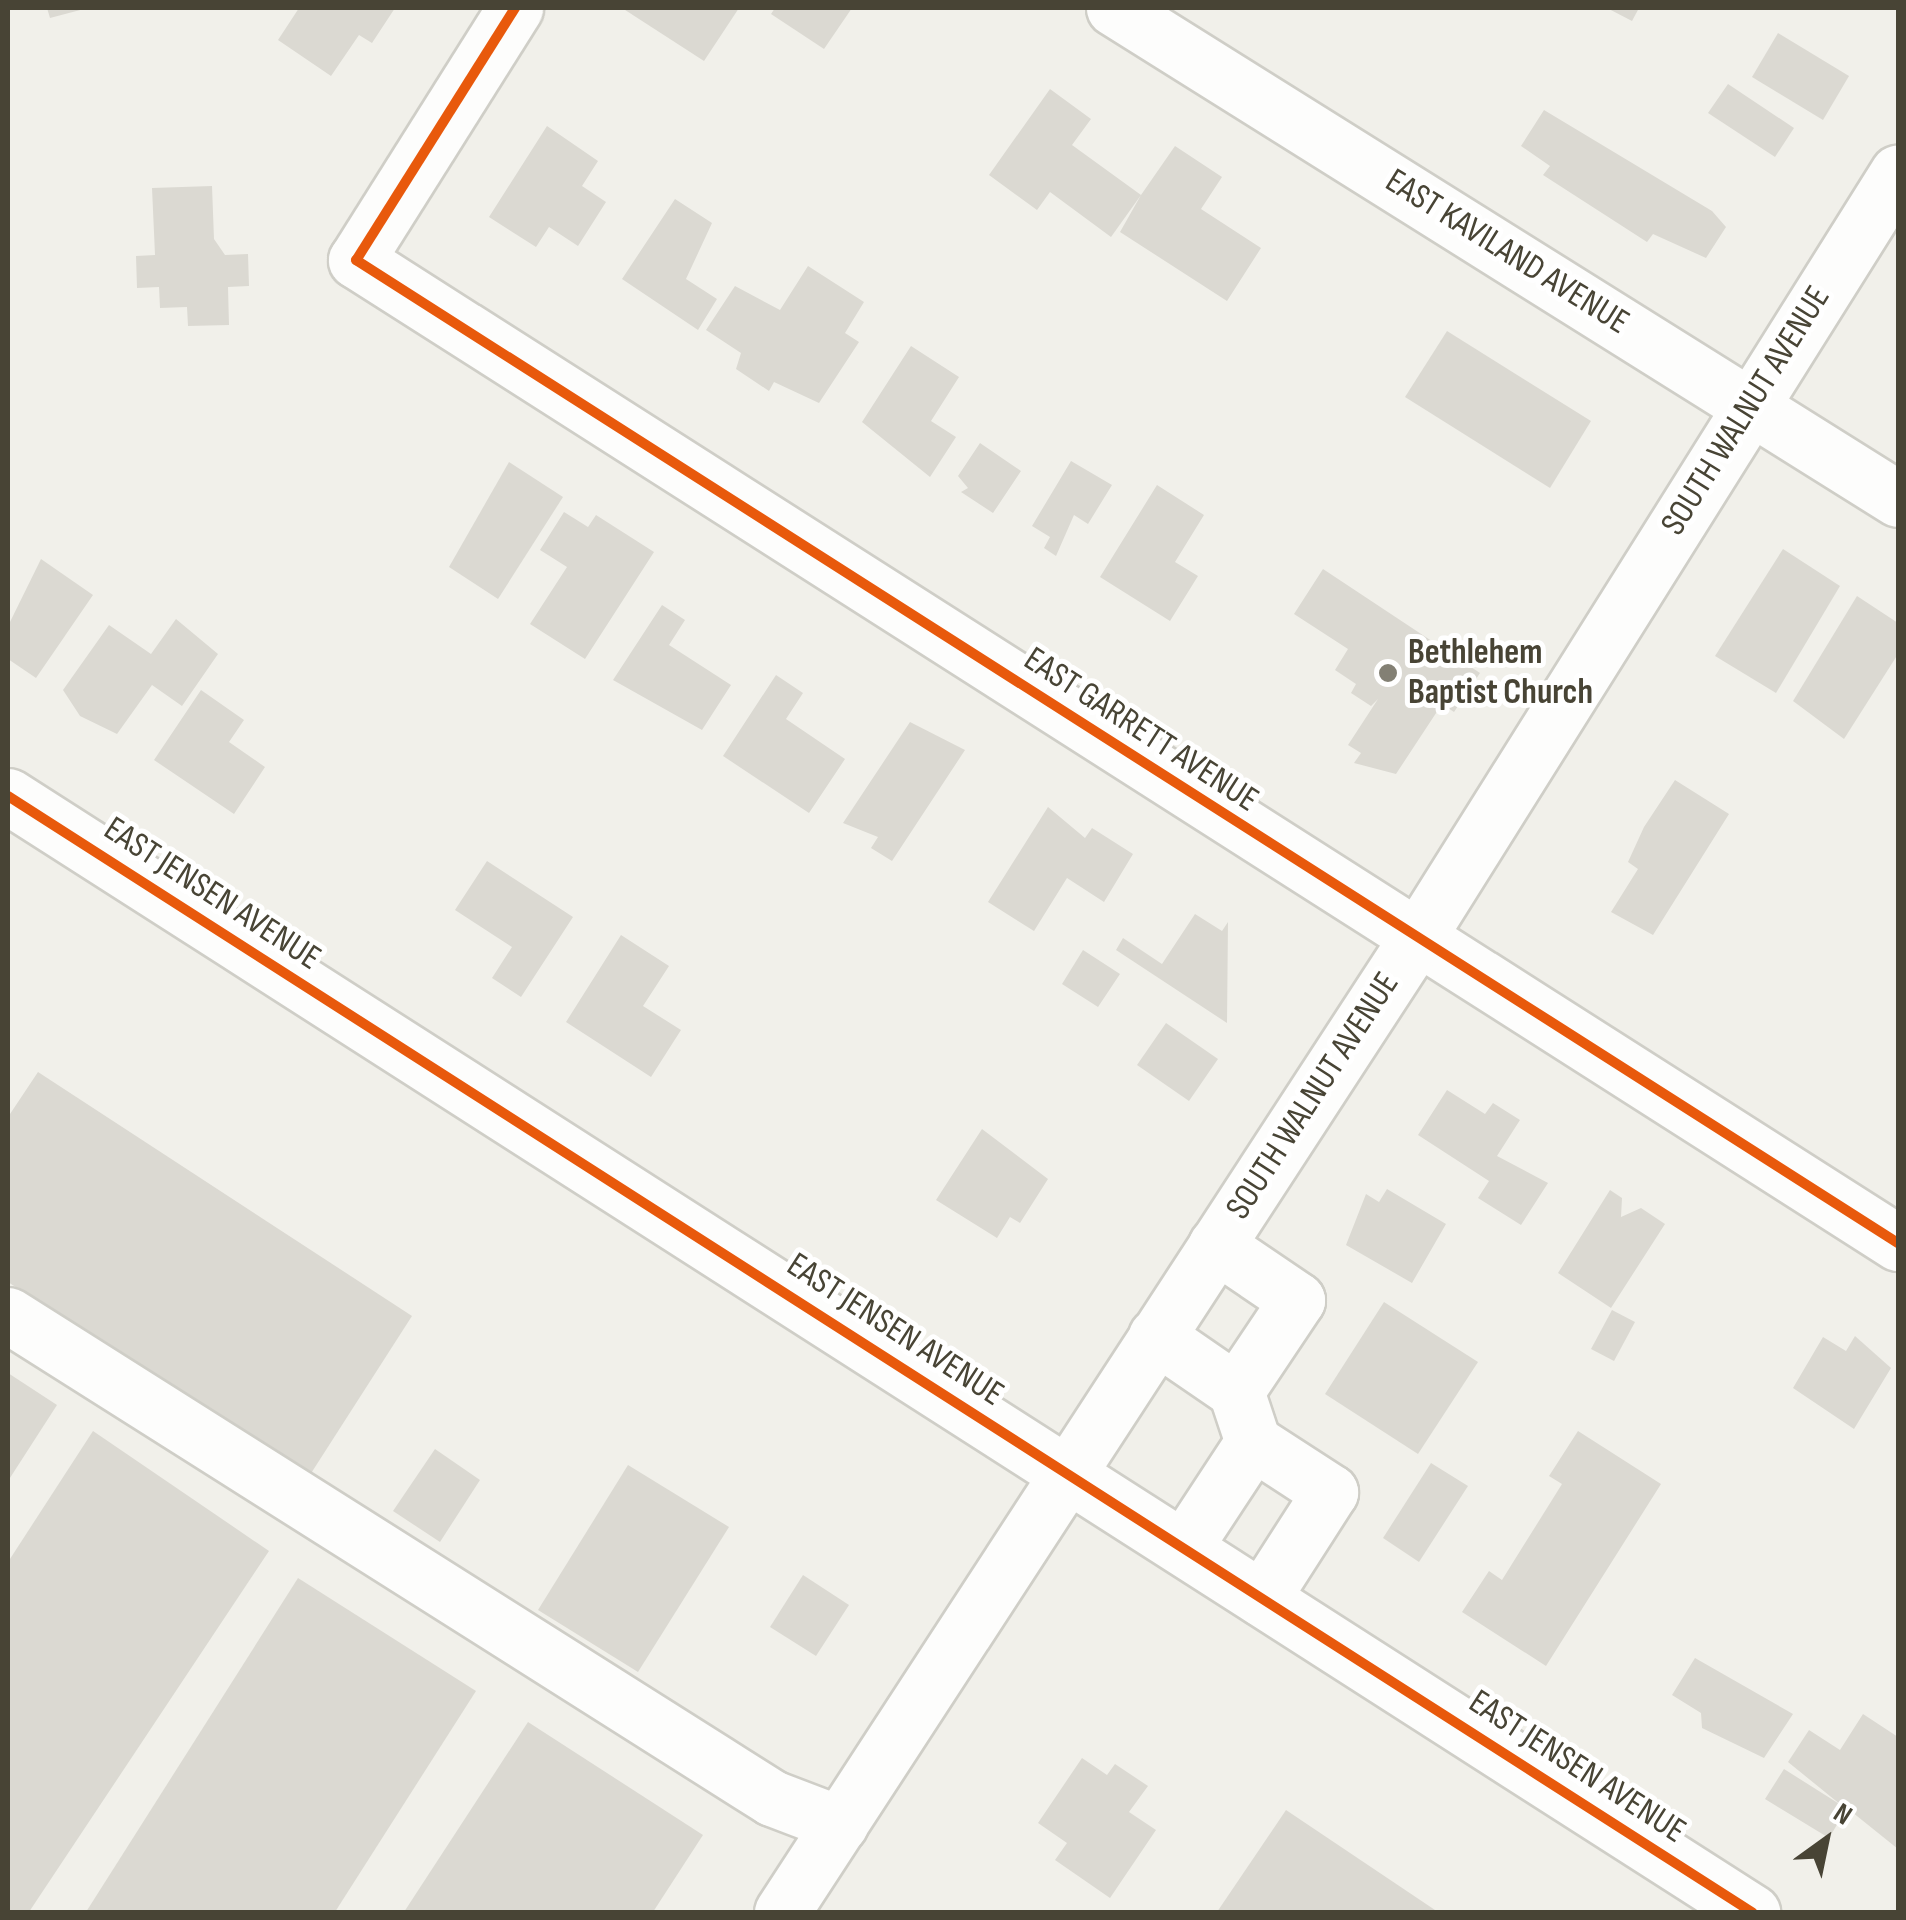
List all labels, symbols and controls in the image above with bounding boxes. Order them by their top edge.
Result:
street label: EAST KAVILAND AVENUE [1378,160,1636,344]
street label: SOUTH WALNUT AVENUE [1653,279,1839,543]
place label: Bethlehem Baptist Church [1408,632,1593,714]
street label: EAST GARRETT AVENUE [1016,639,1266,821]
marker: Bethlehem Baptist Church [1377,662,1399,684]
street label: EAST JENSEN AVENUE [96,808,328,980]
street label: SOUTH WALNUT AVENUE [1218,965,1408,1227]
street label: EAST JENSEN AVENUE [779,1244,1011,1416]
street label: EAST JENSEN AVENUE [1461,1681,1693,1853]
north arrow [1776,1790,1876,1890]
text: N [1827,1797,1858,1832]

